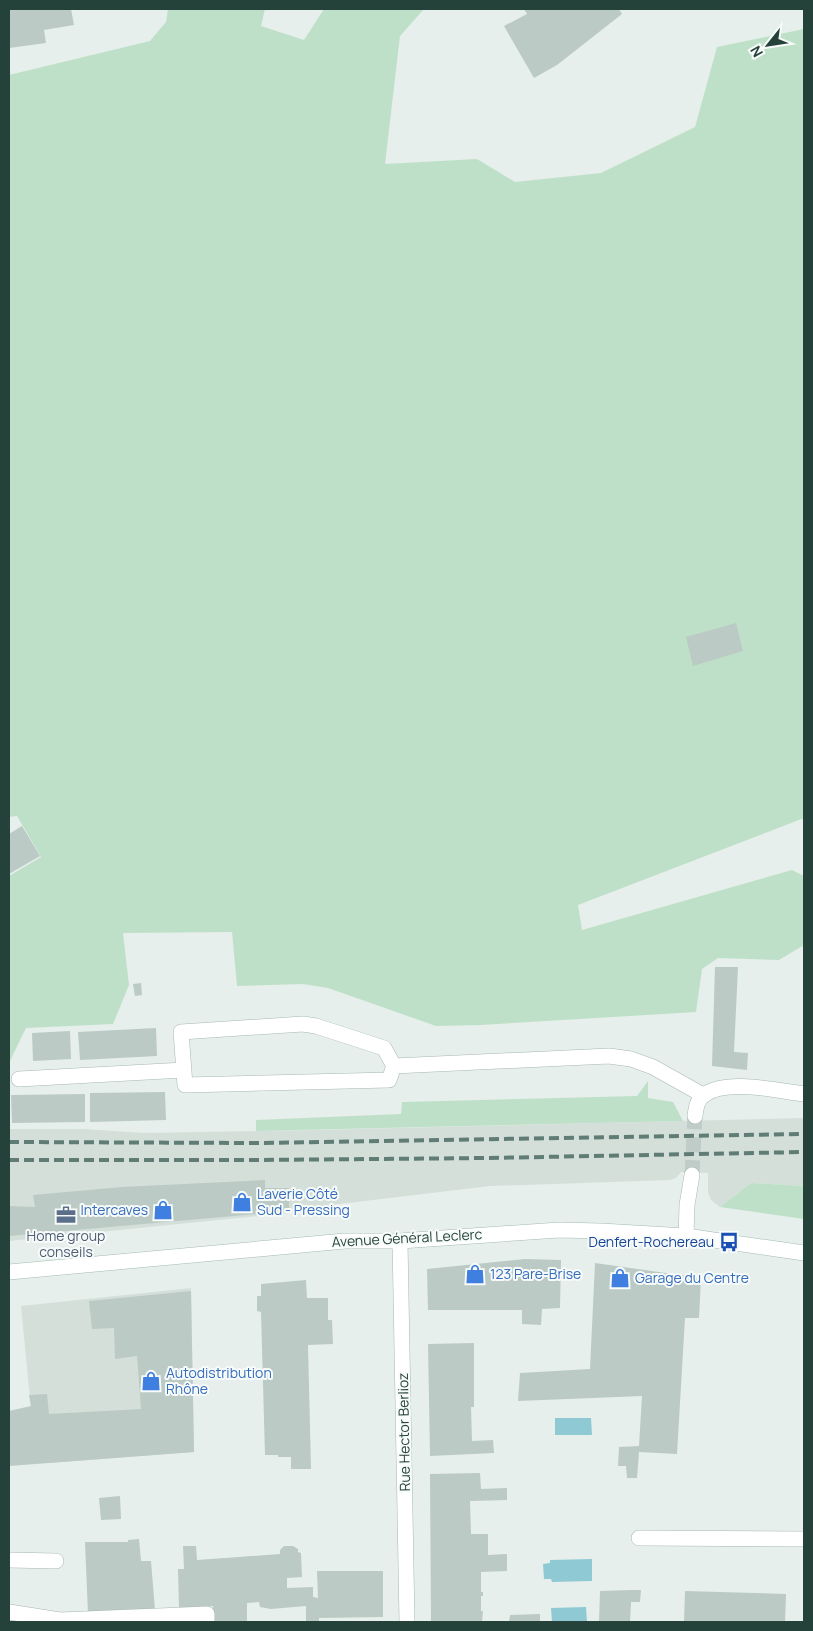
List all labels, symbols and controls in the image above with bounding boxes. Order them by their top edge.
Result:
north arrow [743,20,793,70]
text: N [746,43,767,61]
place label: Laverie Côté Sud - Pressing [257,1184,350,1219]
shop icon: Laverie Côté Sud - Pressing [231,1191,253,1213]
shop icon: Intercaves [152,1199,174,1221]
place label: Intercaves [80,1200,148,1219]
office icon: Home group conseils [55,1204,77,1226]
street label: Avenue Général Leclerc [331,1224,483,1251]
place label: Home group conseils [27,1226,105,1261]
bus stop icon: Denfert-Rochereau [718,1231,740,1253]
place label: Denfert-Rochereau [589,1232,714,1251]
shop icon: 123 Pare-Brise [464,1263,486,1285]
place label: 123 Pare-Brise [490,1264,581,1283]
shop icon: Garage du Centre [609,1267,631,1289]
place label: Garage du Centre [635,1268,749,1287]
place label: Autodistribution Rhône [166,1363,272,1398]
shop icon: Autodistribution Rhône [140,1370,162,1392]
street label: Rue Hector Berlioz [393,1372,414,1492]

